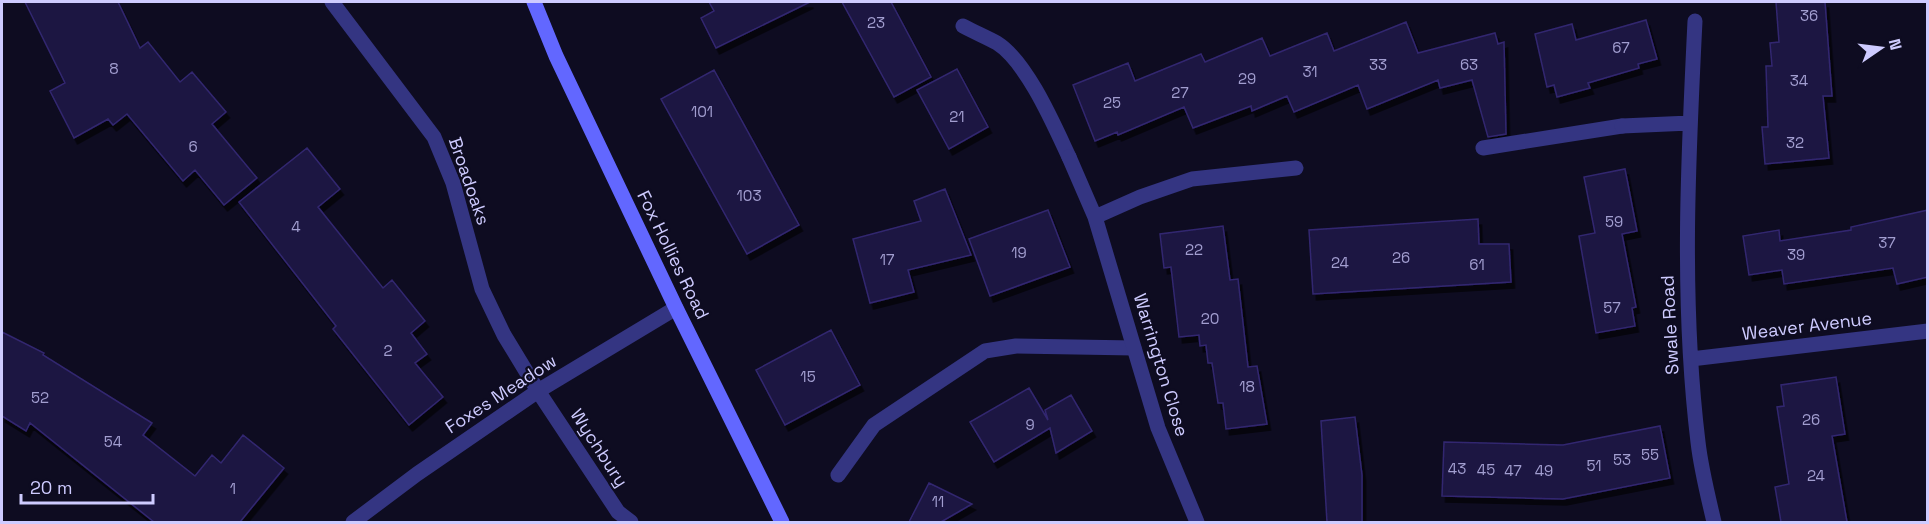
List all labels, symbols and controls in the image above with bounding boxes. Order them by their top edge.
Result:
house number: 36 [1800,6,1818,25]
house number: 23 [867,13,885,32]
north arrow [1851,18,1911,78]
text: N [1884,37,1907,52]
house number: 67 [1612,38,1630,57]
house number: 33 [1369,55,1387,74]
house number: 63 [1460,55,1478,74]
house number: 8 [109,59,119,78]
house number: 31 [1302,62,1318,81]
house number: 29 [1238,69,1256,88]
house number: 34 [1790,71,1808,90]
house number: 27 [1171,83,1189,102]
house number: 25 [1103,93,1121,112]
house number: 101 [691,102,713,121]
house number: 21 [949,107,965,126]
house number: 32 [1786,133,1804,152]
street label: Broadoaks [444,134,495,228]
house number: 6 [188,137,198,156]
house number: 103 [737,186,761,205]
street label: Fox Hollies Road [632,187,715,323]
house number: 59 [1605,212,1623,231]
house number: 4 [291,217,301,236]
house number: 37 [1878,233,1896,252]
house number: 22 [1185,240,1203,259]
house number: 19 [1011,243,1027,262]
house number: 39 [1787,245,1805,264]
house number: 26 [1392,248,1410,267]
house number: 17 [880,250,894,269]
house number: 24 [1331,253,1349,272]
house number: 61 [1469,255,1485,274]
street label: Swale Road [1655,275,1684,375]
street label: Warrington Close [1129,291,1194,439]
house number: 57 [1603,298,1621,317]
street label: Weaver Avenue [1741,306,1873,345]
house number: 20 [1201,309,1219,328]
house number: 2 [383,341,393,360]
street label: Foxes Meadow [441,349,561,438]
house number: 15 [800,367,816,386]
house number: 18 [1239,377,1255,396]
house number: 52 [31,388,49,407]
street label: Wychbury [566,404,633,491]
house number: 26 [1802,410,1820,429]
house number: 9 [1025,415,1035,434]
house number: 54 [104,432,122,451]
house number: 55 [1641,445,1659,464]
house number: 53 [1613,450,1631,469]
house number: 51 [1586,456,1602,475]
house number: 43 [1448,459,1466,478]
house number: 45 [1477,460,1495,479]
house number: 47 [1504,461,1522,480]
house number: 49 [1535,461,1553,480]
house number: 24 [1807,466,1825,485]
scale bar [21,467,153,505]
text: 20 m [30,476,73,499]
house number: 1 [230,479,236,498]
house number: 11 [932,492,944,511]

